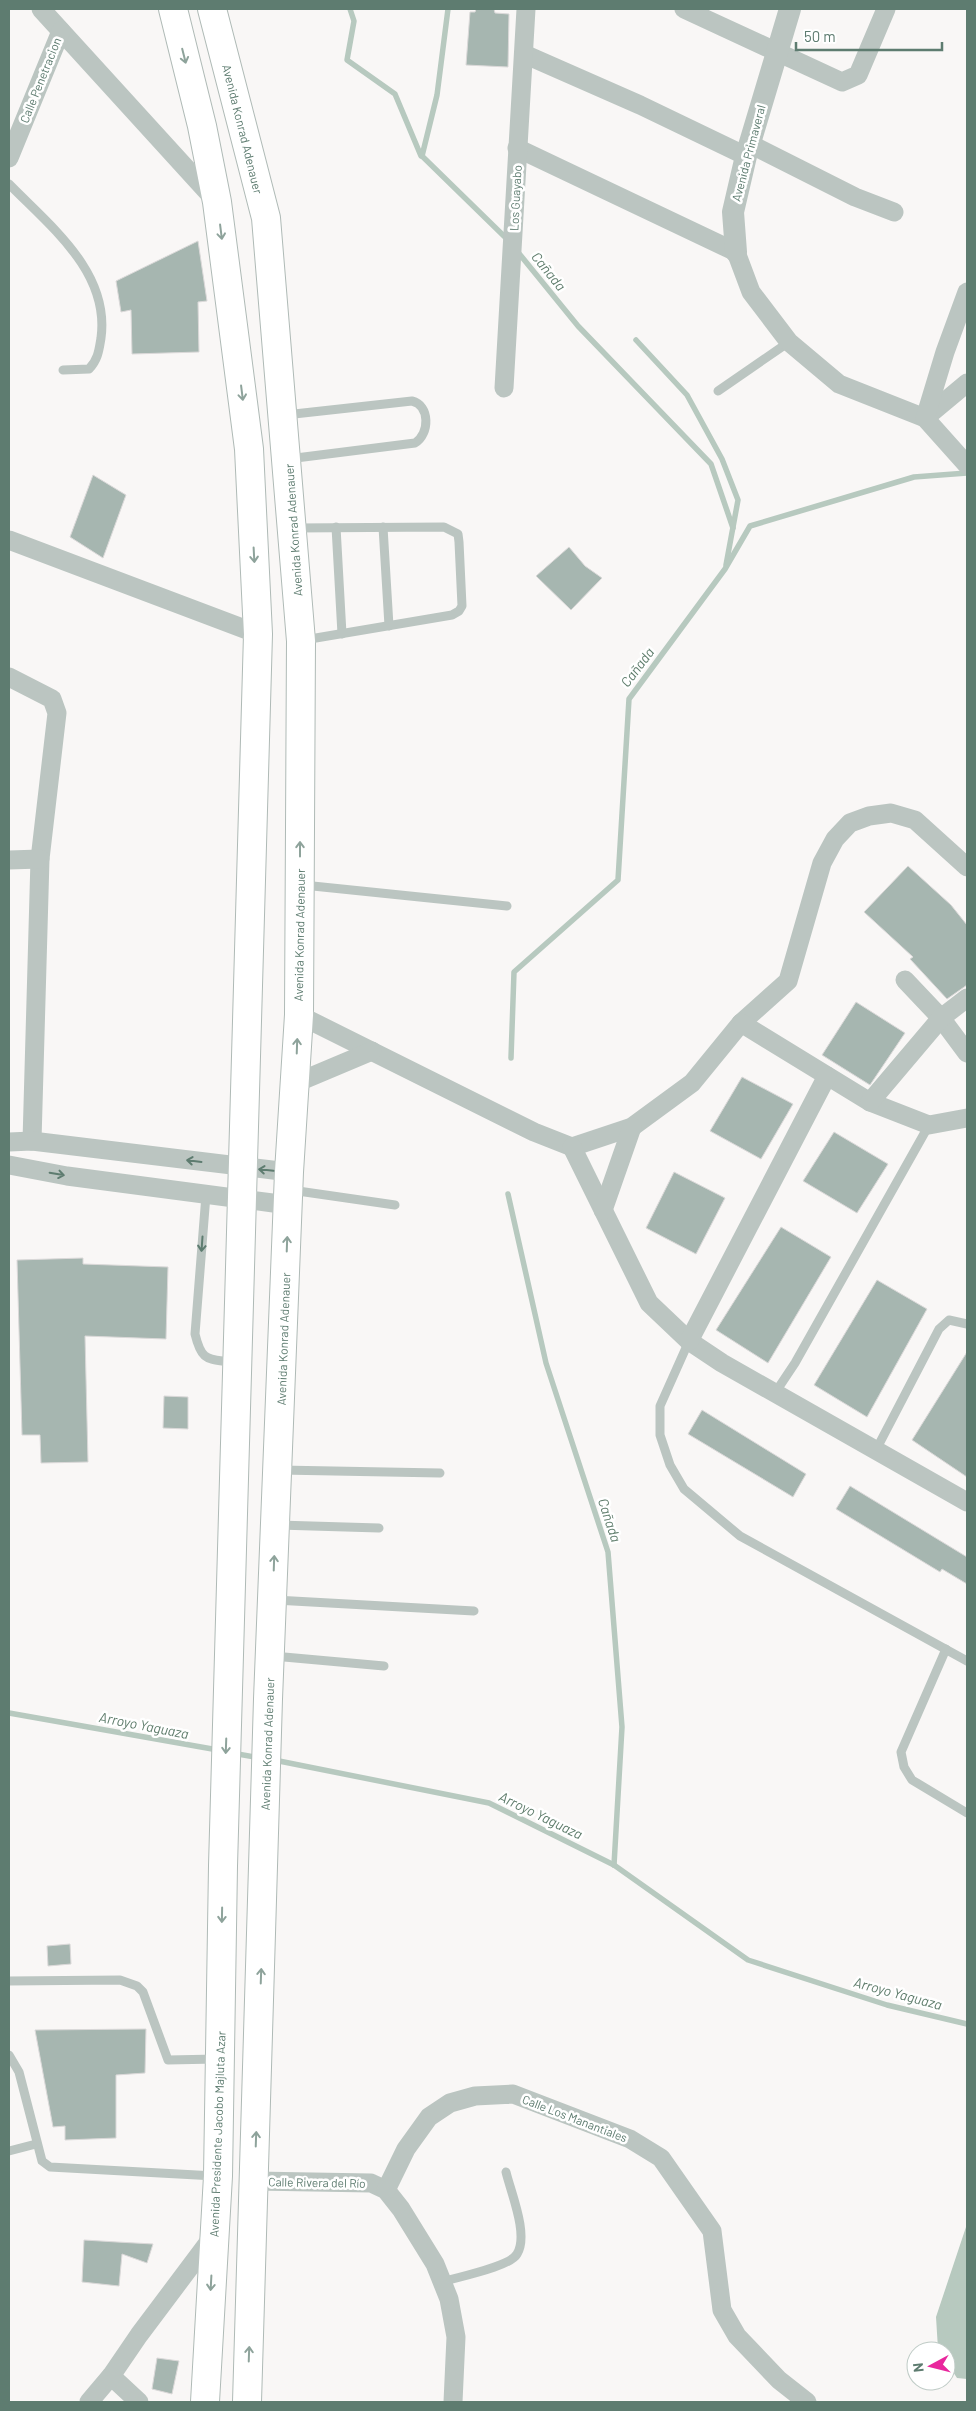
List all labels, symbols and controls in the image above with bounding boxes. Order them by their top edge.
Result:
scale bar [796,20,942,52]
text: 50 m [804,27,836,45]
street label: Calle Penetracion [17,35,63,125]
one-way arrow [180,48,190,64]
street label: Avenida Konrad Adenauer [220,63,266,196]
street label: Avenida Primaveral [728,103,768,203]
street label: Los Guayabo [506,165,524,231]
one-way arrow [216,224,226,240]
water label: Cañada [528,248,570,294]
one-way arrow [237,385,247,401]
street label: Avenida Konrad Adenauer [281,463,305,597]
one-way arrow [249,547,259,563]
water label: Cañada [617,644,657,690]
one-way arrow [295,841,305,858]
street label: Avenida Konrad Adenauer [291,868,307,1002]
one-way arrow [293,1039,302,1055]
one-way arrow [187,1156,203,1166]
one-way arrow [258,1165,274,1175]
one-way arrow [48,1170,64,1180]
one-way arrow [197,1236,207,1252]
one-way arrow [282,1236,291,1252]
street label: Avenida Konrad Adenauer [274,1272,292,1406]
water label: Cañada [595,1496,625,1544]
one-way arrow [269,1556,278,1572]
street label: Avenida Konrad Adenauer [258,1677,276,1811]
water label: Arroyo Yaguaza [98,1708,190,1742]
one-way arrow [222,1738,231,1754]
water label: Arroyo Yaguaza [496,1787,586,1843]
one-way arrow [217,1906,227,1922]
one-way arrow [256,1968,266,1984]
water label: Arroyo Yaguaza [852,1973,944,2013]
street label: Avenida Presidente Jacobo Majluta Azar [206,2030,228,2237]
street label: Calle Los Manantiales [521,2092,630,2145]
one-way arrow [252,2131,261,2147]
street label: Calle Rivera del Río [268,2174,366,2190]
one-way arrow [207,2275,216,2291]
north arrow [906,2341,956,2391]
one-way arrow [244,2346,254,2362]
text: N [909,2362,927,2373]

